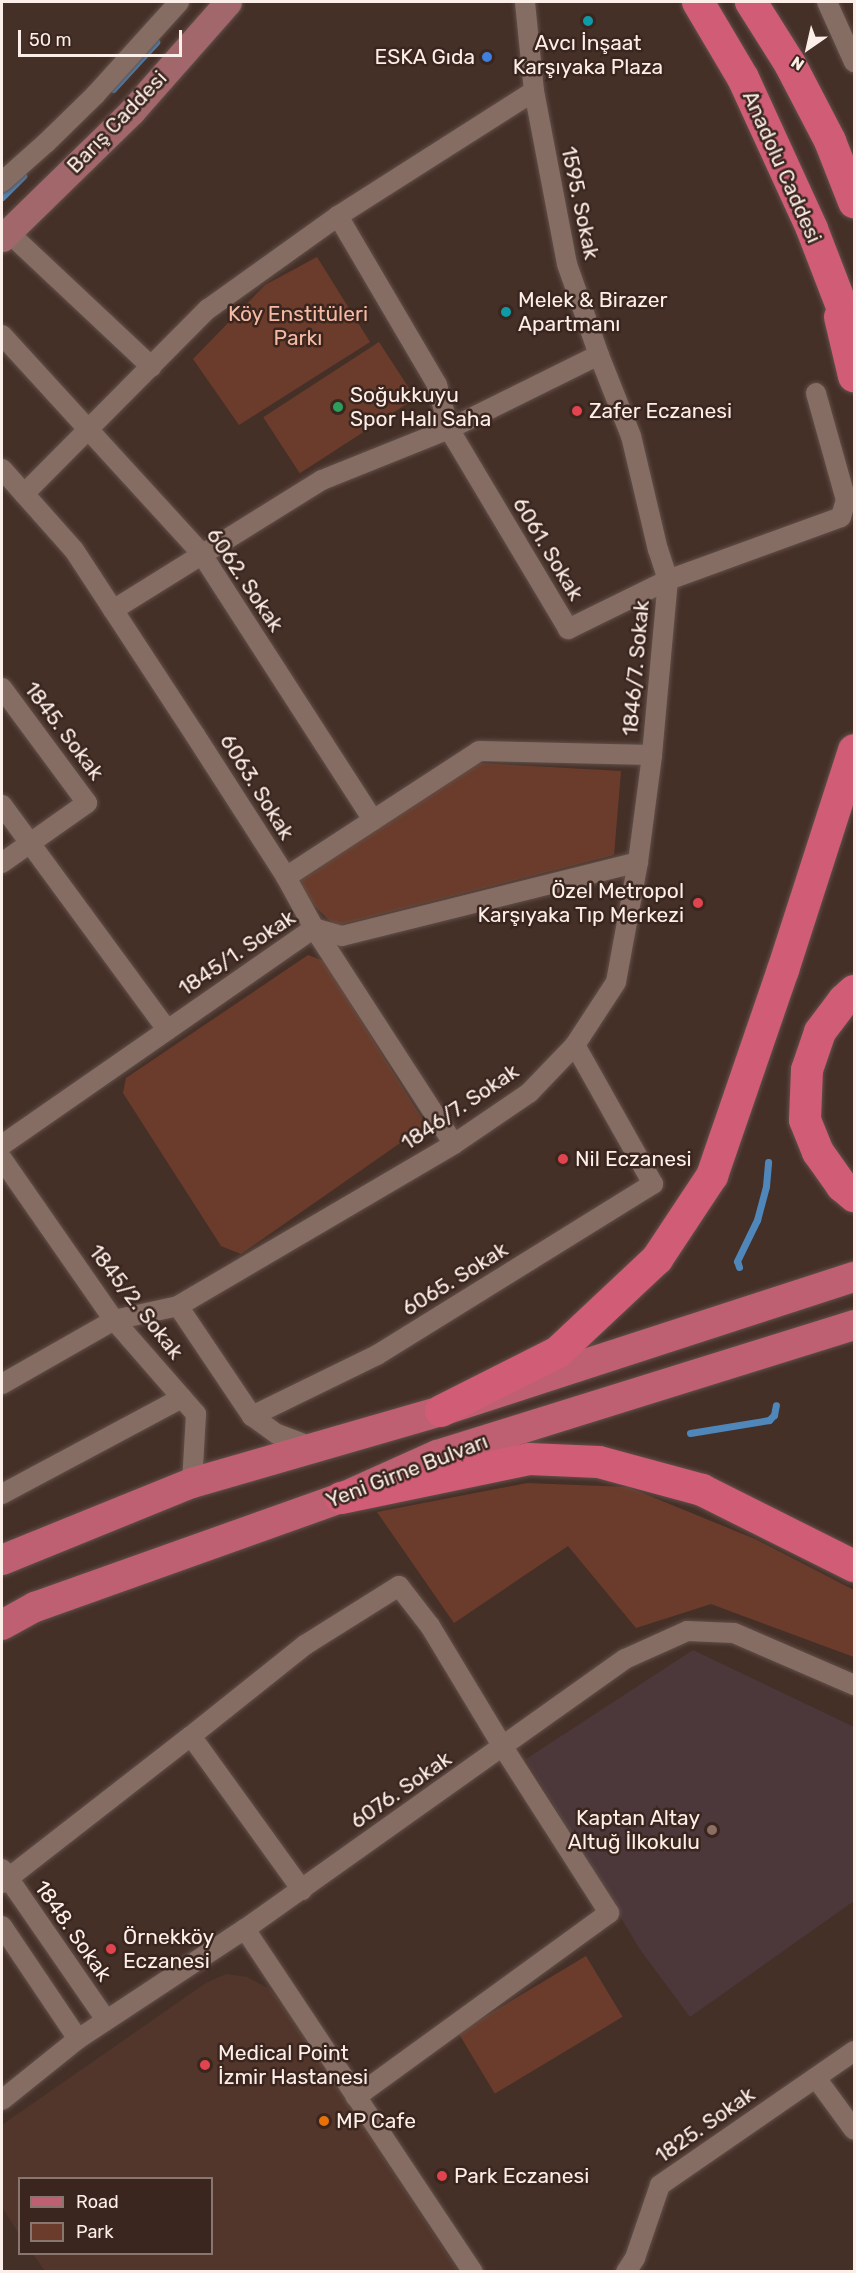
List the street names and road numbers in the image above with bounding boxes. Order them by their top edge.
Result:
street label: Barış Caddesi [62,66,172,178]
street label: Anadolu Caddesi [737,87,827,247]
street label: 1595. Sokak [556,144,604,262]
street label: 6061. Sokak [507,493,589,605]
street label: 6062. Sokak [201,523,289,637]
street label: 1846/7. Sokak [618,599,654,737]
street label: 1845. Sokak [19,677,109,785]
street label: 6063. Sokak [215,729,299,845]
street label: 1845/1. Sokak [174,905,300,1001]
street label: 1846/7. Sokak [397,1059,523,1155]
street label: 6065. Sokak [398,1237,512,1321]
street label: 1845/2. Sokak [83,1240,189,1364]
street label: Yeni Girne Bulvarı [323,1429,491,1513]
street label: 6076. Sokak [346,1746,456,1834]
street label: 1848. Sokak [29,1876,117,1986]
street label: 1825. Sokak [650,2082,760,2168]

